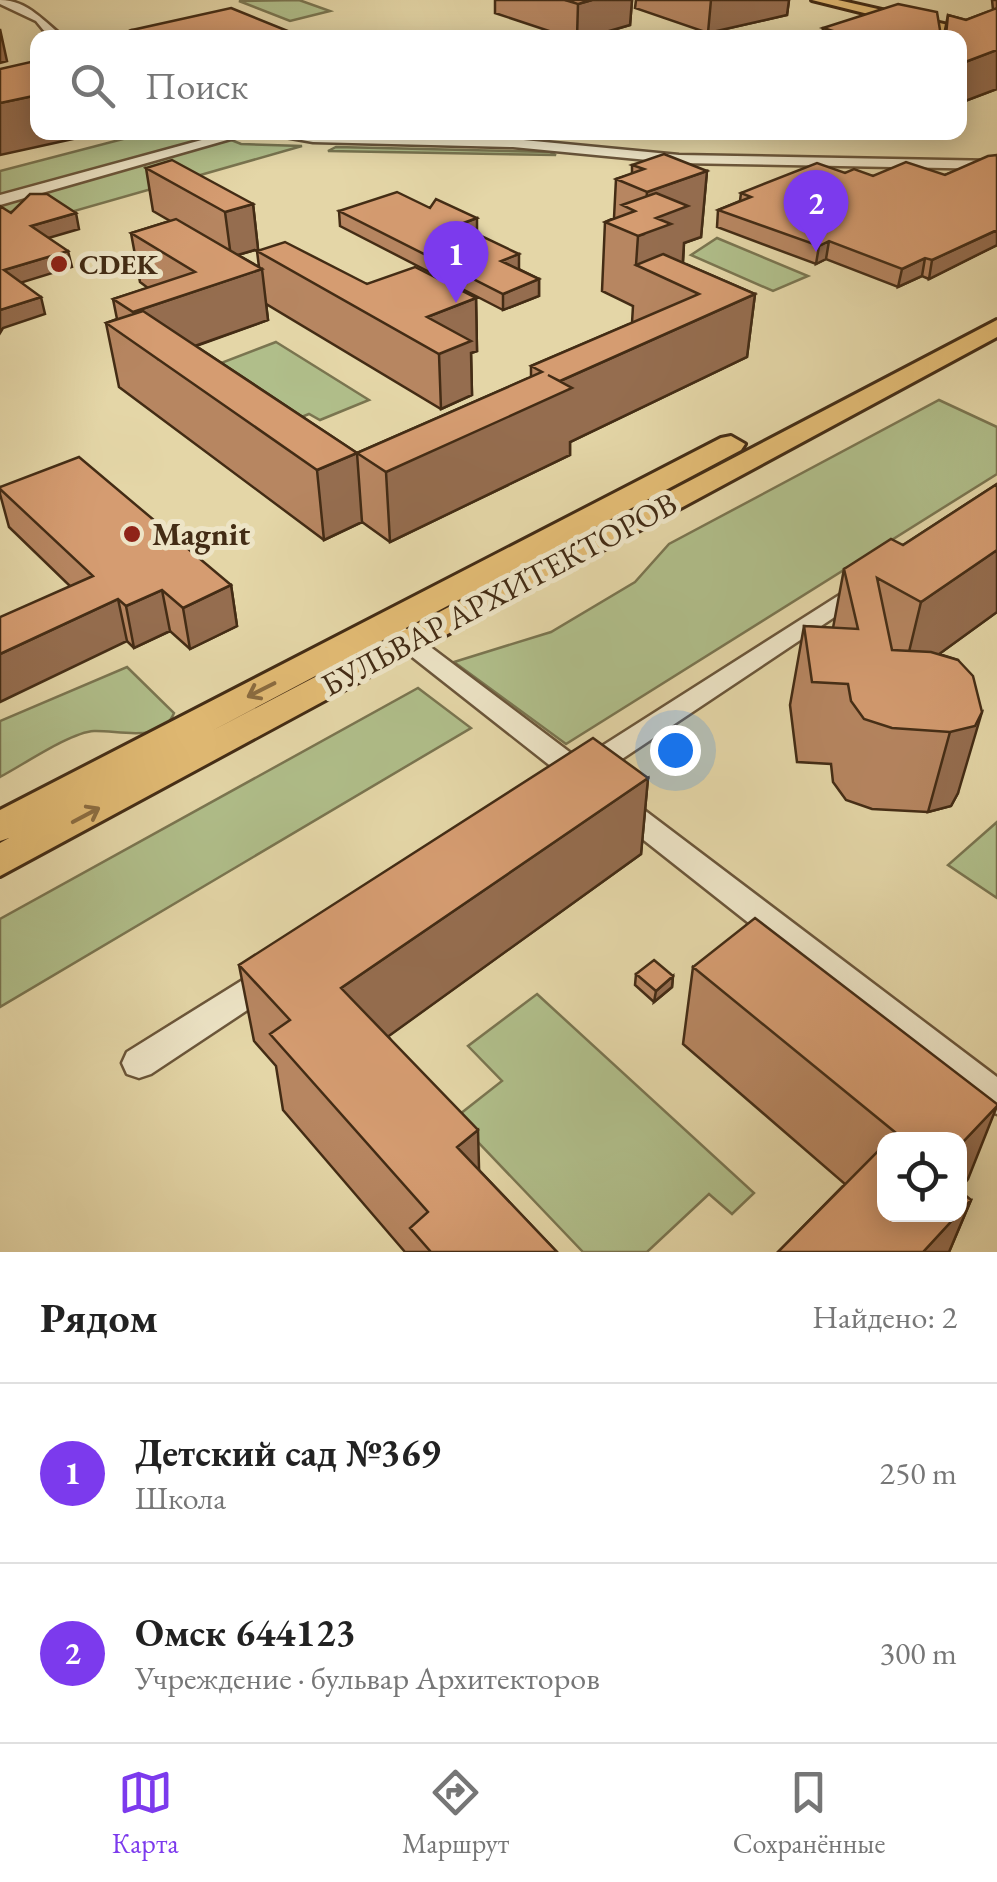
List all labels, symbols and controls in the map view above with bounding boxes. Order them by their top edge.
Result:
search box [30,30,967,140]
icon: search [65,58,120,113]
text: Поиск [145,61,248,110]
pin: 2 [784,170,848,252]
pin: 1 [424,220,488,303]
place label: CDEK [79,246,158,282]
marker: CDEK [48,253,70,275]
street label: БУЛЬВАР АРХИТЕКТОРОВ [314,482,684,706]
place label: Magnit [152,513,250,555]
marker: Magnit [121,523,143,545]
one-way arrow [247,681,277,700]
your location [650,725,701,776]
one-way arrow [71,805,100,824]
map controls [877,1132,967,1222]
button: locate [877,1132,967,1222]
text: Рядом [40,1290,158,1345]
text: Найдено: 2 [812,1296,957,1338]
text: Детский сад №369 [135,1428,441,1477]
text: 1 [64,1452,81,1494]
text: 250 m [880,1452,957,1494]
text: Школа [135,1477,226,1519]
text: Омск 644123 [135,1608,356,1657]
text: 2 [64,1632,81,1674]
text: 300 m [880,1632,957,1674]
text: Учреждение · бульвар Архитекторов [135,1657,600,1699]
tab: Карта [112,1765,179,1861]
tab: Маршрут [402,1765,509,1861]
tab: Сохранённые [733,1765,885,1861]

